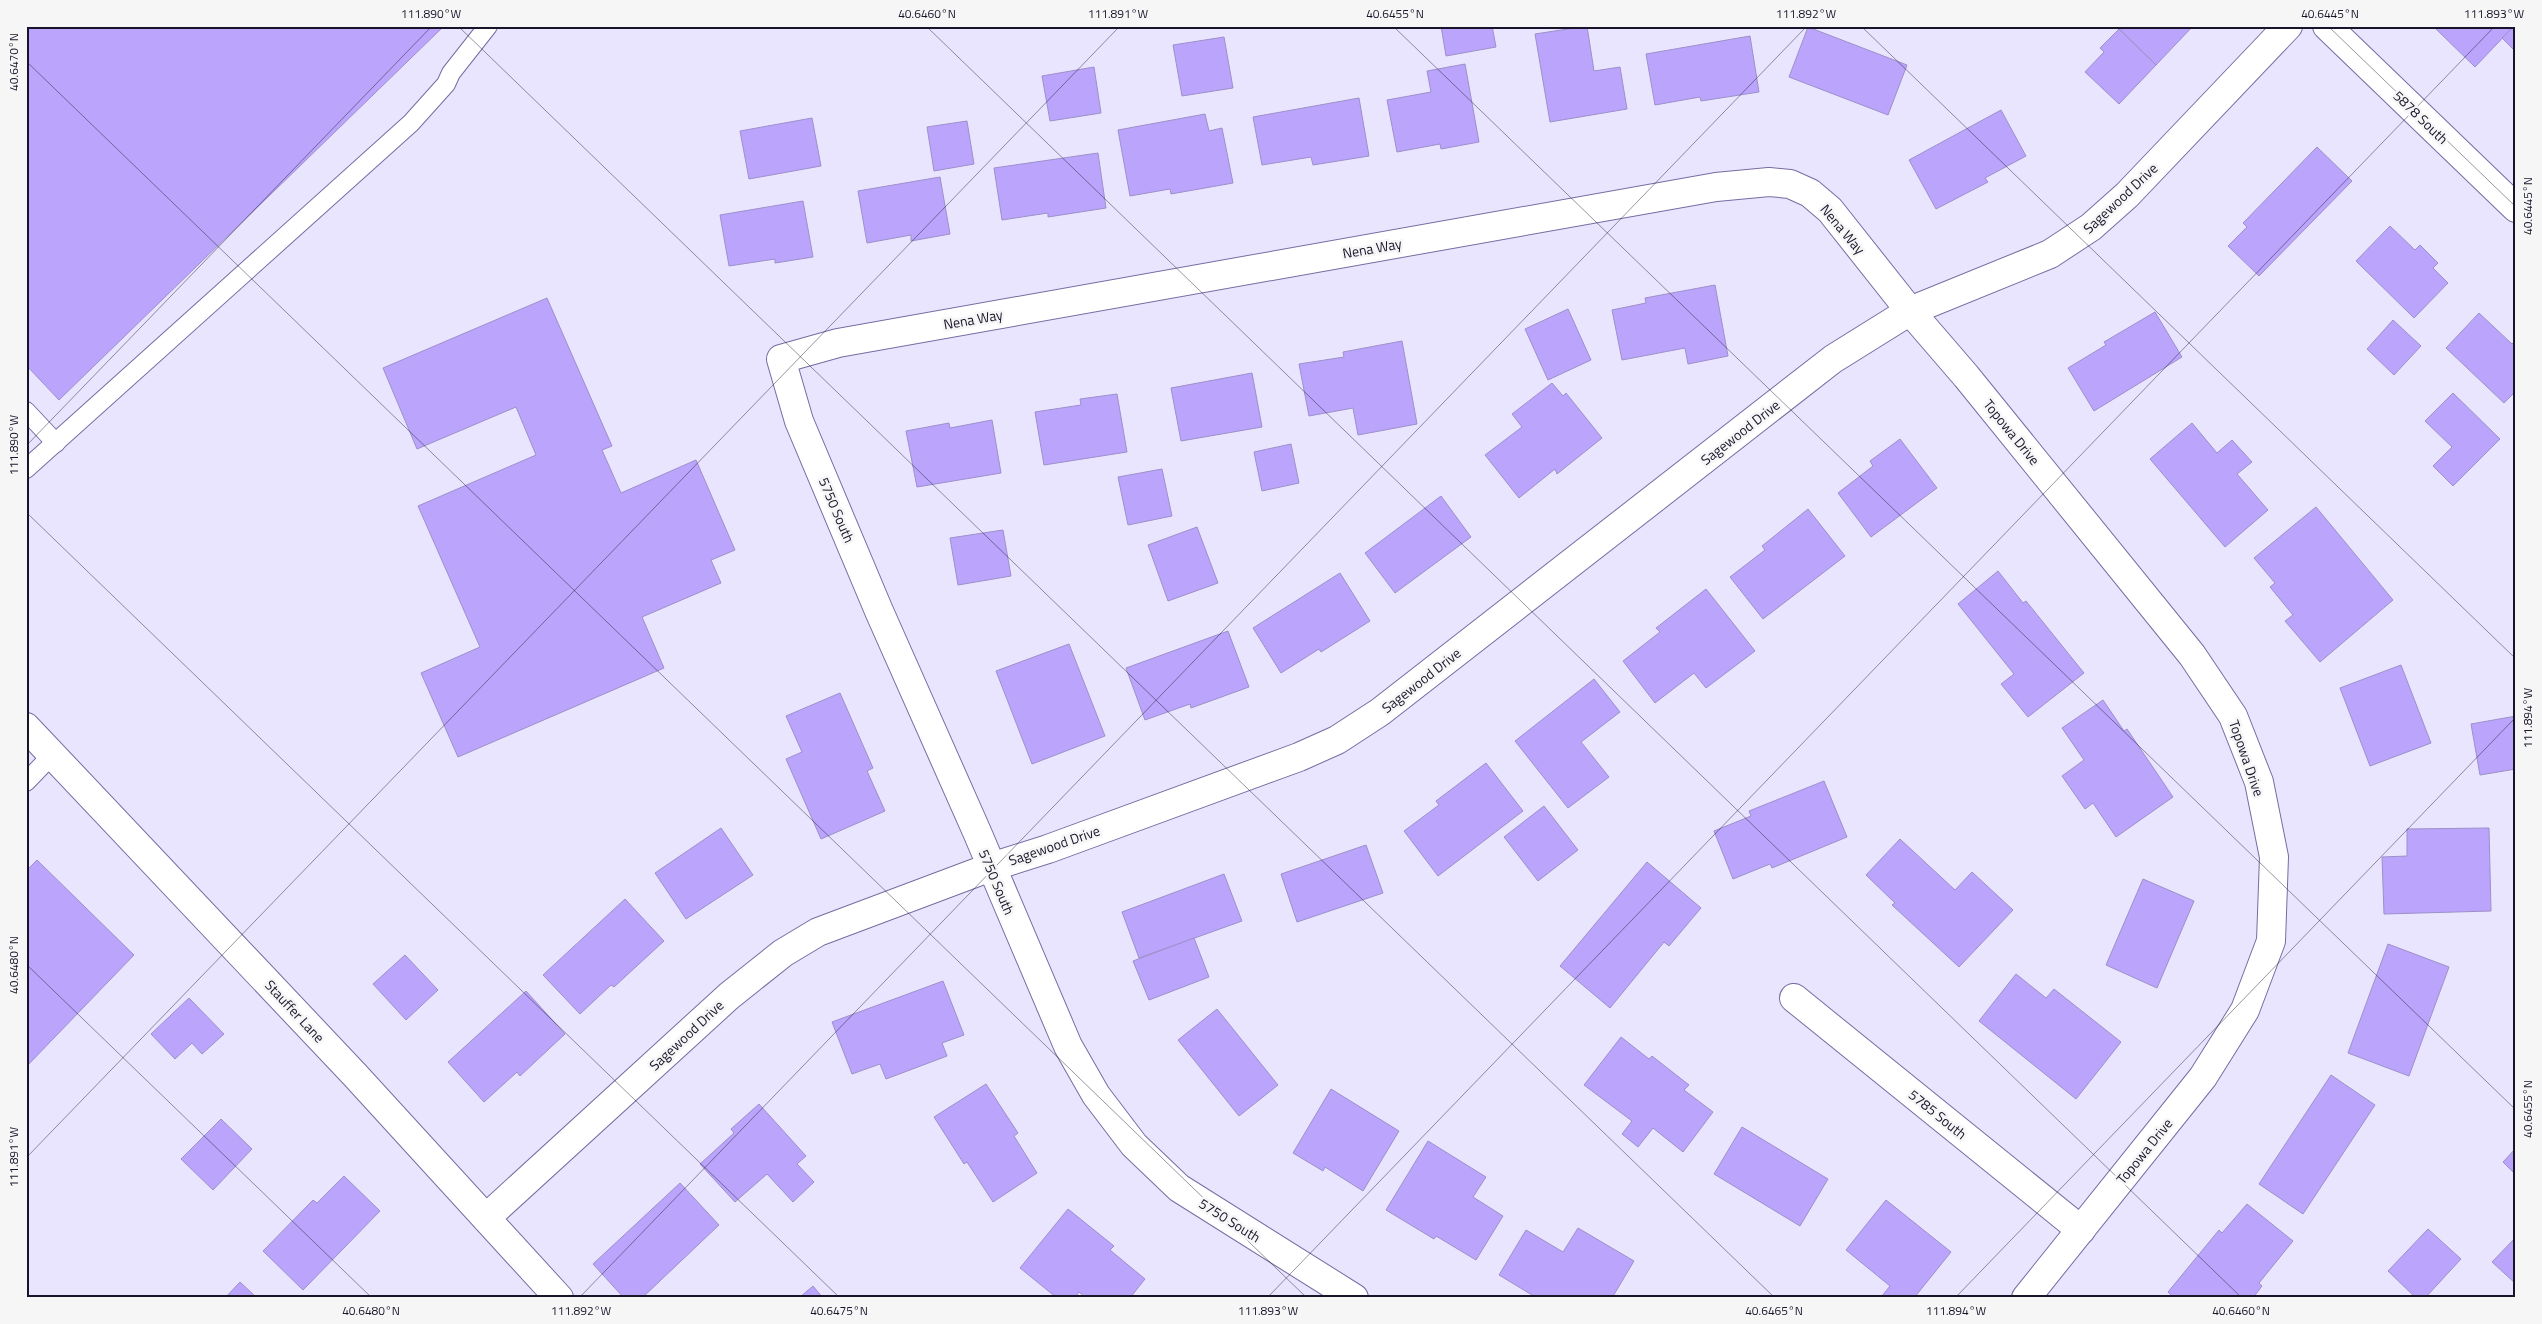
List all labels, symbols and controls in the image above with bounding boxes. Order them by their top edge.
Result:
text: 111.890°W [401,4,461,23]
text: 40.6460°N [898,4,956,23]
text: 111.891°W [1088,4,1148,23]
text: 40.6455°N [1366,4,1424,23]
text: 111.892°W [1776,4,1836,23]
text: 40.6445°N [2301,4,2359,23]
text: 111.893°W [2464,4,2524,23]
text: 40.6470°N [4,33,23,91]
street label: 5878 South [2389,85,2453,149]
street label: Sagewood Drive [2078,158,2162,238]
text: 40.6445°N [2518,177,2537,235]
street label: Nena Way [1816,199,1870,259]
street label: Nena Way [1341,232,1404,264]
street label: Nena Way [942,303,1005,335]
street label: Sagewood Drive [1696,394,1784,470]
street label: Topowa Drive [1979,395,2045,469]
text: 111.890°W [4,415,23,475]
street label: 5750 South [814,474,860,546]
street label: Sagewood Drive [1377,642,1465,718]
text: 111.894°W [2518,688,2537,748]
street label: Topowa Drive [2224,717,2270,799]
street label: Sagewood Drive [1006,820,1102,870]
street label: 5750 South [974,846,1020,918]
text: 40.6480°N [4,936,23,994]
street label: Stauffer Lane [260,975,330,1047]
street label: Sagewood Drive [644,995,728,1075]
text: 40.6455°N [2518,1080,2537,1138]
street label: 5785 South [1904,1084,1972,1144]
street label: Topowa Drive [2111,1114,2177,1188]
text: 111.891°W [4,1127,23,1187]
street label: 5750 South [1195,1193,1265,1247]
text: 40.6480°N [342,1301,400,1320]
text: 111.892°W [551,1301,611,1320]
text: 40.6475°N [810,1301,868,1320]
text: 111.893°W [1238,1301,1298,1320]
text: 40.6465°N [1745,1301,1803,1320]
text: 111.894°W [1926,1301,1986,1320]
text: 40.6460°N [2212,1301,2270,1320]

